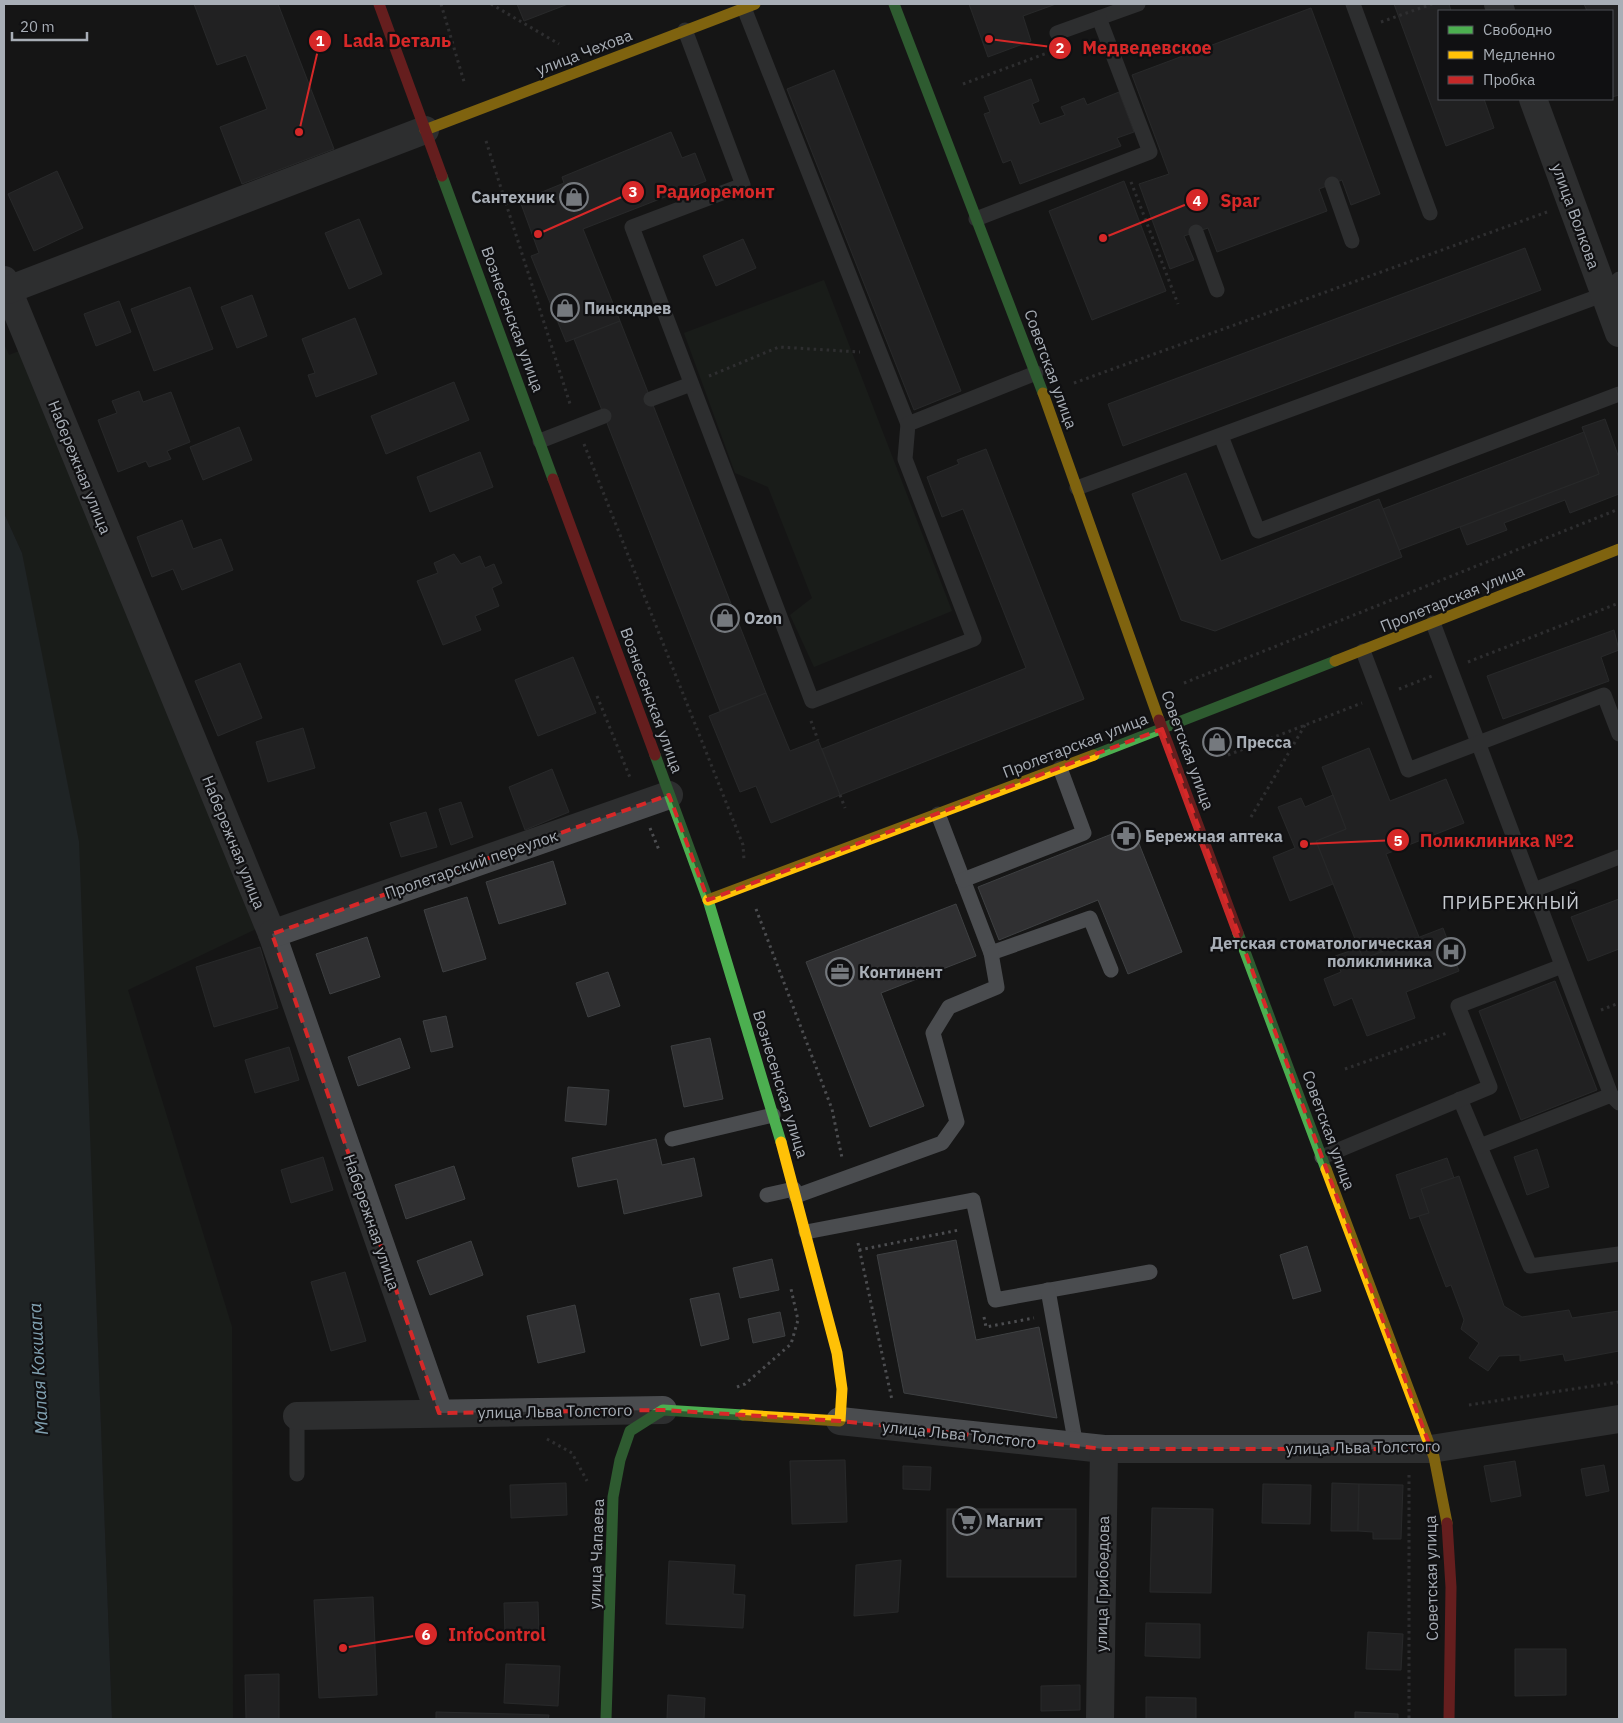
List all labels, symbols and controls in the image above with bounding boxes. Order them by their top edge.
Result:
scale bar [12,10,88,42]
legend [1438,10,1613,100]
text: 20 m [20,17,55,36]
text: Свободно [1483,20,1552,39]
callout: Lada Dеталь [308,24,461,57]
street label: улица Чехова [533,24,635,79]
text: Lada Dеталь [343,29,451,52]
text: 1 [315,31,325,50]
callout: Медведевское [1047,31,1222,64]
text: Медведевское [1082,36,1212,59]
text: 2 [1055,38,1065,57]
text: Медленно [1483,45,1555,64]
text: Пробка [1483,70,1535,89]
street label: улица Волкова [1548,160,1605,272]
callout: Радиоремонт [621,175,785,208]
text: Радиоремонт [655,180,775,203]
shop icon: Сантехник [559,182,589,212]
text: 3 [628,182,638,201]
callout: Spar [1185,184,1270,217]
place label: Сантехник [471,187,555,207]
text: Spar [1220,189,1260,212]
text: 4 [1192,191,1202,210]
street label: Вознесенская улица [477,243,549,395]
shop icon: Пинскдрев [550,293,580,323]
place label: Пинскдрев [584,298,671,318]
street label: Советская улица [1020,307,1082,432]
street label: Набережная улица [44,397,116,537]
street label: Пролетарская улица [1377,560,1528,636]
shop icon: Ozon [710,603,740,633]
place label: Ozon [744,608,782,628]
street label: Вознесенская улица [616,624,688,776]
street label: Советская улица [1157,688,1219,813]
street label: Пролетарская улица [1000,708,1151,782]
shop icon: Пресса [1202,727,1232,757]
place label: Пресса [1236,732,1292,752]
street label: Набережная улица [198,772,270,912]
pharmacy icon: Бережная аптека [1111,821,1141,851]
callout: Поликлиника №2 [1385,824,1585,857]
street label: Пролетарский переулок [382,825,560,903]
place label: Бережная аптека [1145,826,1283,846]
text: Поликлиника №2 [1420,829,1574,852]
text: 5 [1393,831,1403,850]
district label: ПРИБРЕЖНЫЙ [1442,891,1580,914]
place label: Детская стоматологическая поликлиника [1210,933,1432,971]
hospital icon: Детская стоматологическая поликлиника [1436,937,1466,967]
office icon: Континент [825,957,855,987]
place label: Континент [859,962,943,982]
street label: Вознесенская улица [749,1008,813,1161]
street label: Советская улица [1298,1068,1360,1193]
street label: Набережная улица [339,1151,405,1293]
water label: Малая Кокшага [23,1302,53,1436]
street label: улица Льва Толстого [478,1400,633,1422]
street label: улица Льва Толстого [881,1416,1037,1452]
street label: улица Льва Толстого [1286,1436,1441,1458]
street label: улица Чапаева [584,1498,608,1610]
supermarket icon: Магнит [952,1506,982,1536]
place label: Магнит [986,1511,1043,1531]
street label: улица Грибоедова [1091,1515,1113,1652]
street label: Советская улица [1420,1515,1442,1641]
callout: InfoControl [413,1618,556,1651]
text: InfoControl [448,1623,546,1646]
text: 6 [421,1625,431,1644]

